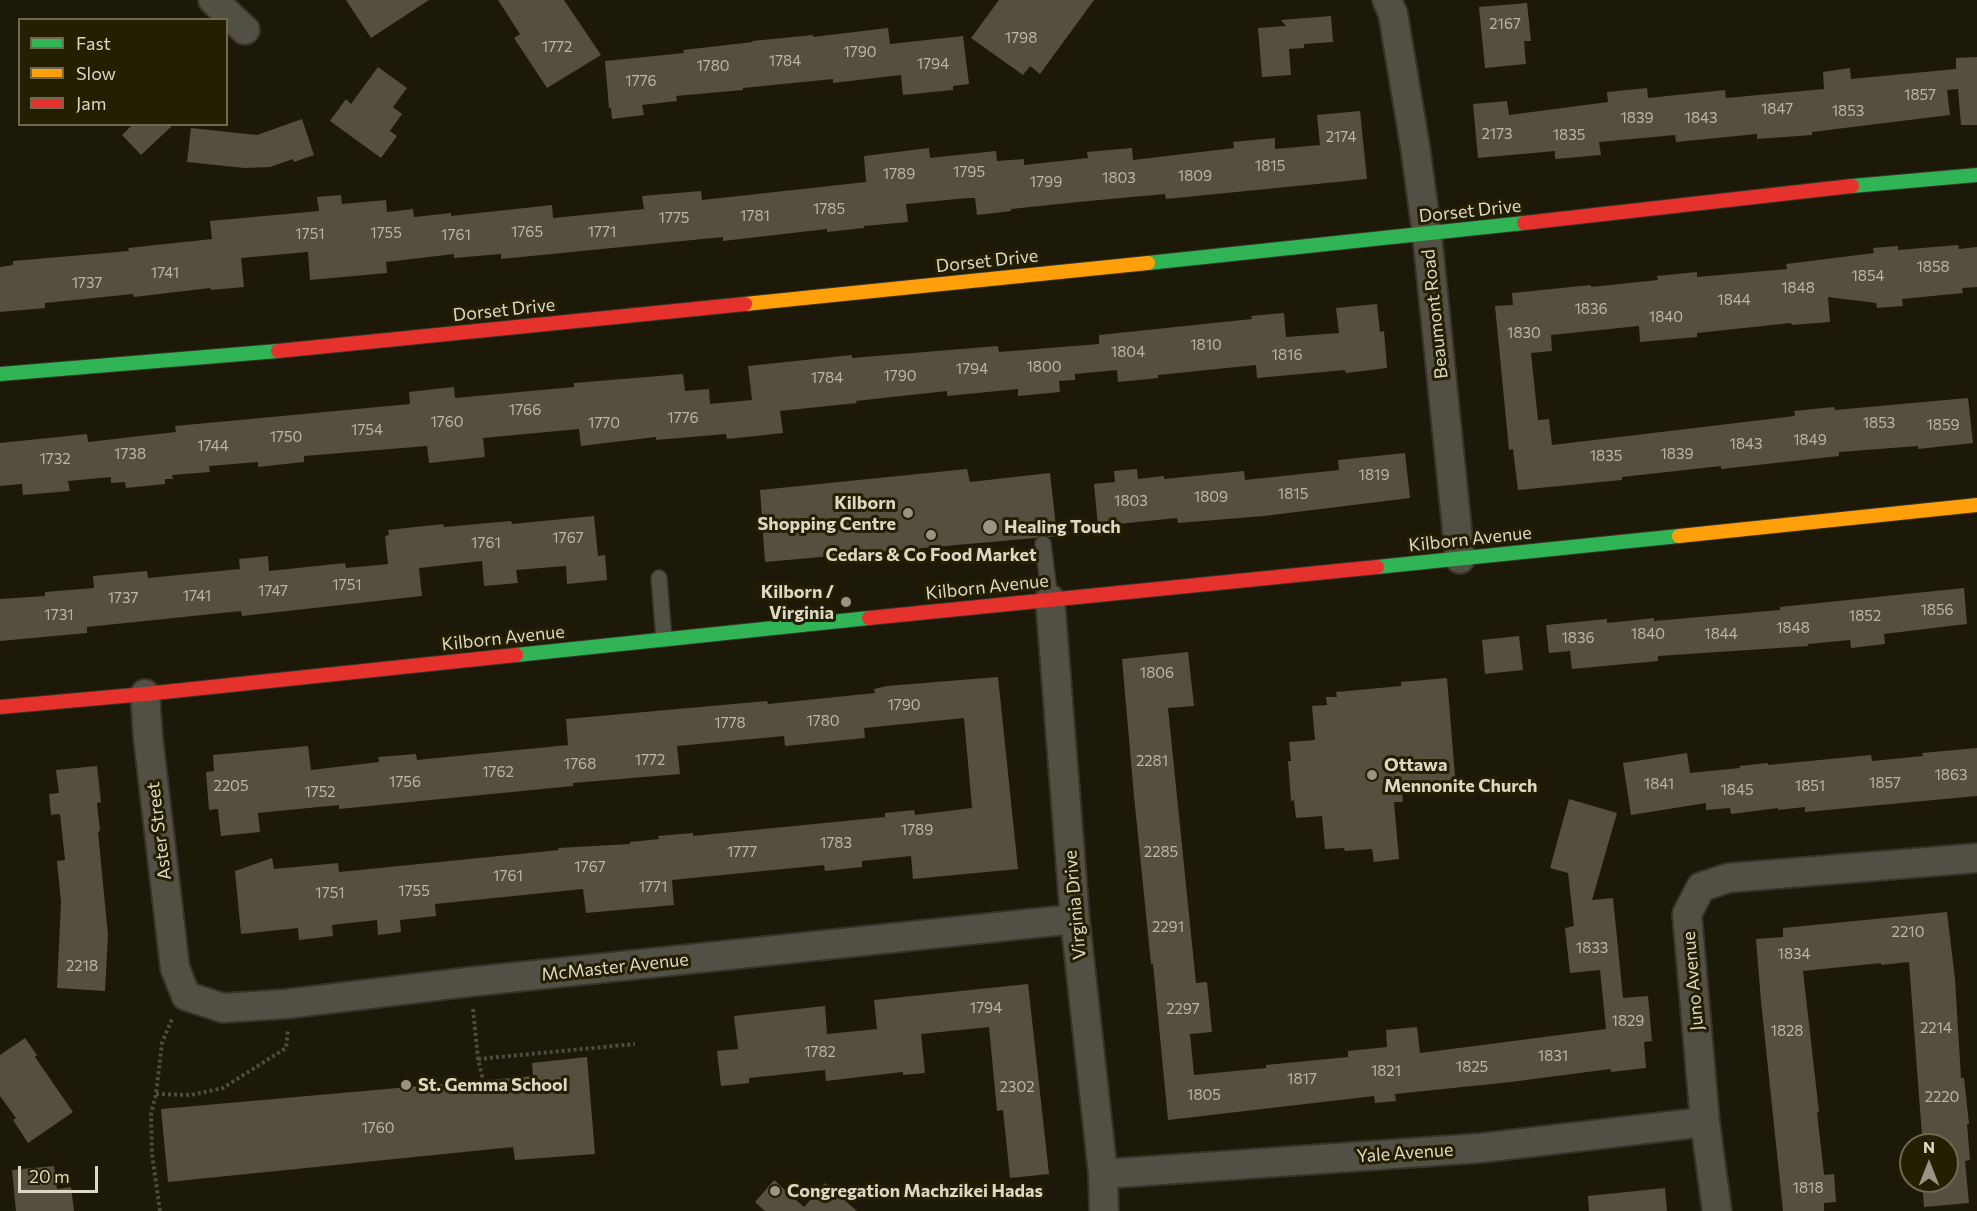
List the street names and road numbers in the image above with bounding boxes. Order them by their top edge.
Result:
street label: Dorset Drive [1418,195,1522,227]
street label: Dorset Drive [935,245,1039,277]
street label: Beaumont Road [1417,248,1453,380]
street label: Dorset Drive [452,294,556,326]
street label: Kilborn Avenue [1407,522,1533,556]
street label: Kilborn Avenue [924,570,1050,604]
street label: Kilborn Avenue [440,621,566,655]
street label: Aster Street [142,781,176,881]
street label: Virginia Drive [1059,849,1091,961]
street label: Juno Avenue [1678,930,1708,1032]
street label: McMaster Avenue [540,949,690,985]
street label: Yale Avenue [1356,1139,1454,1167]

